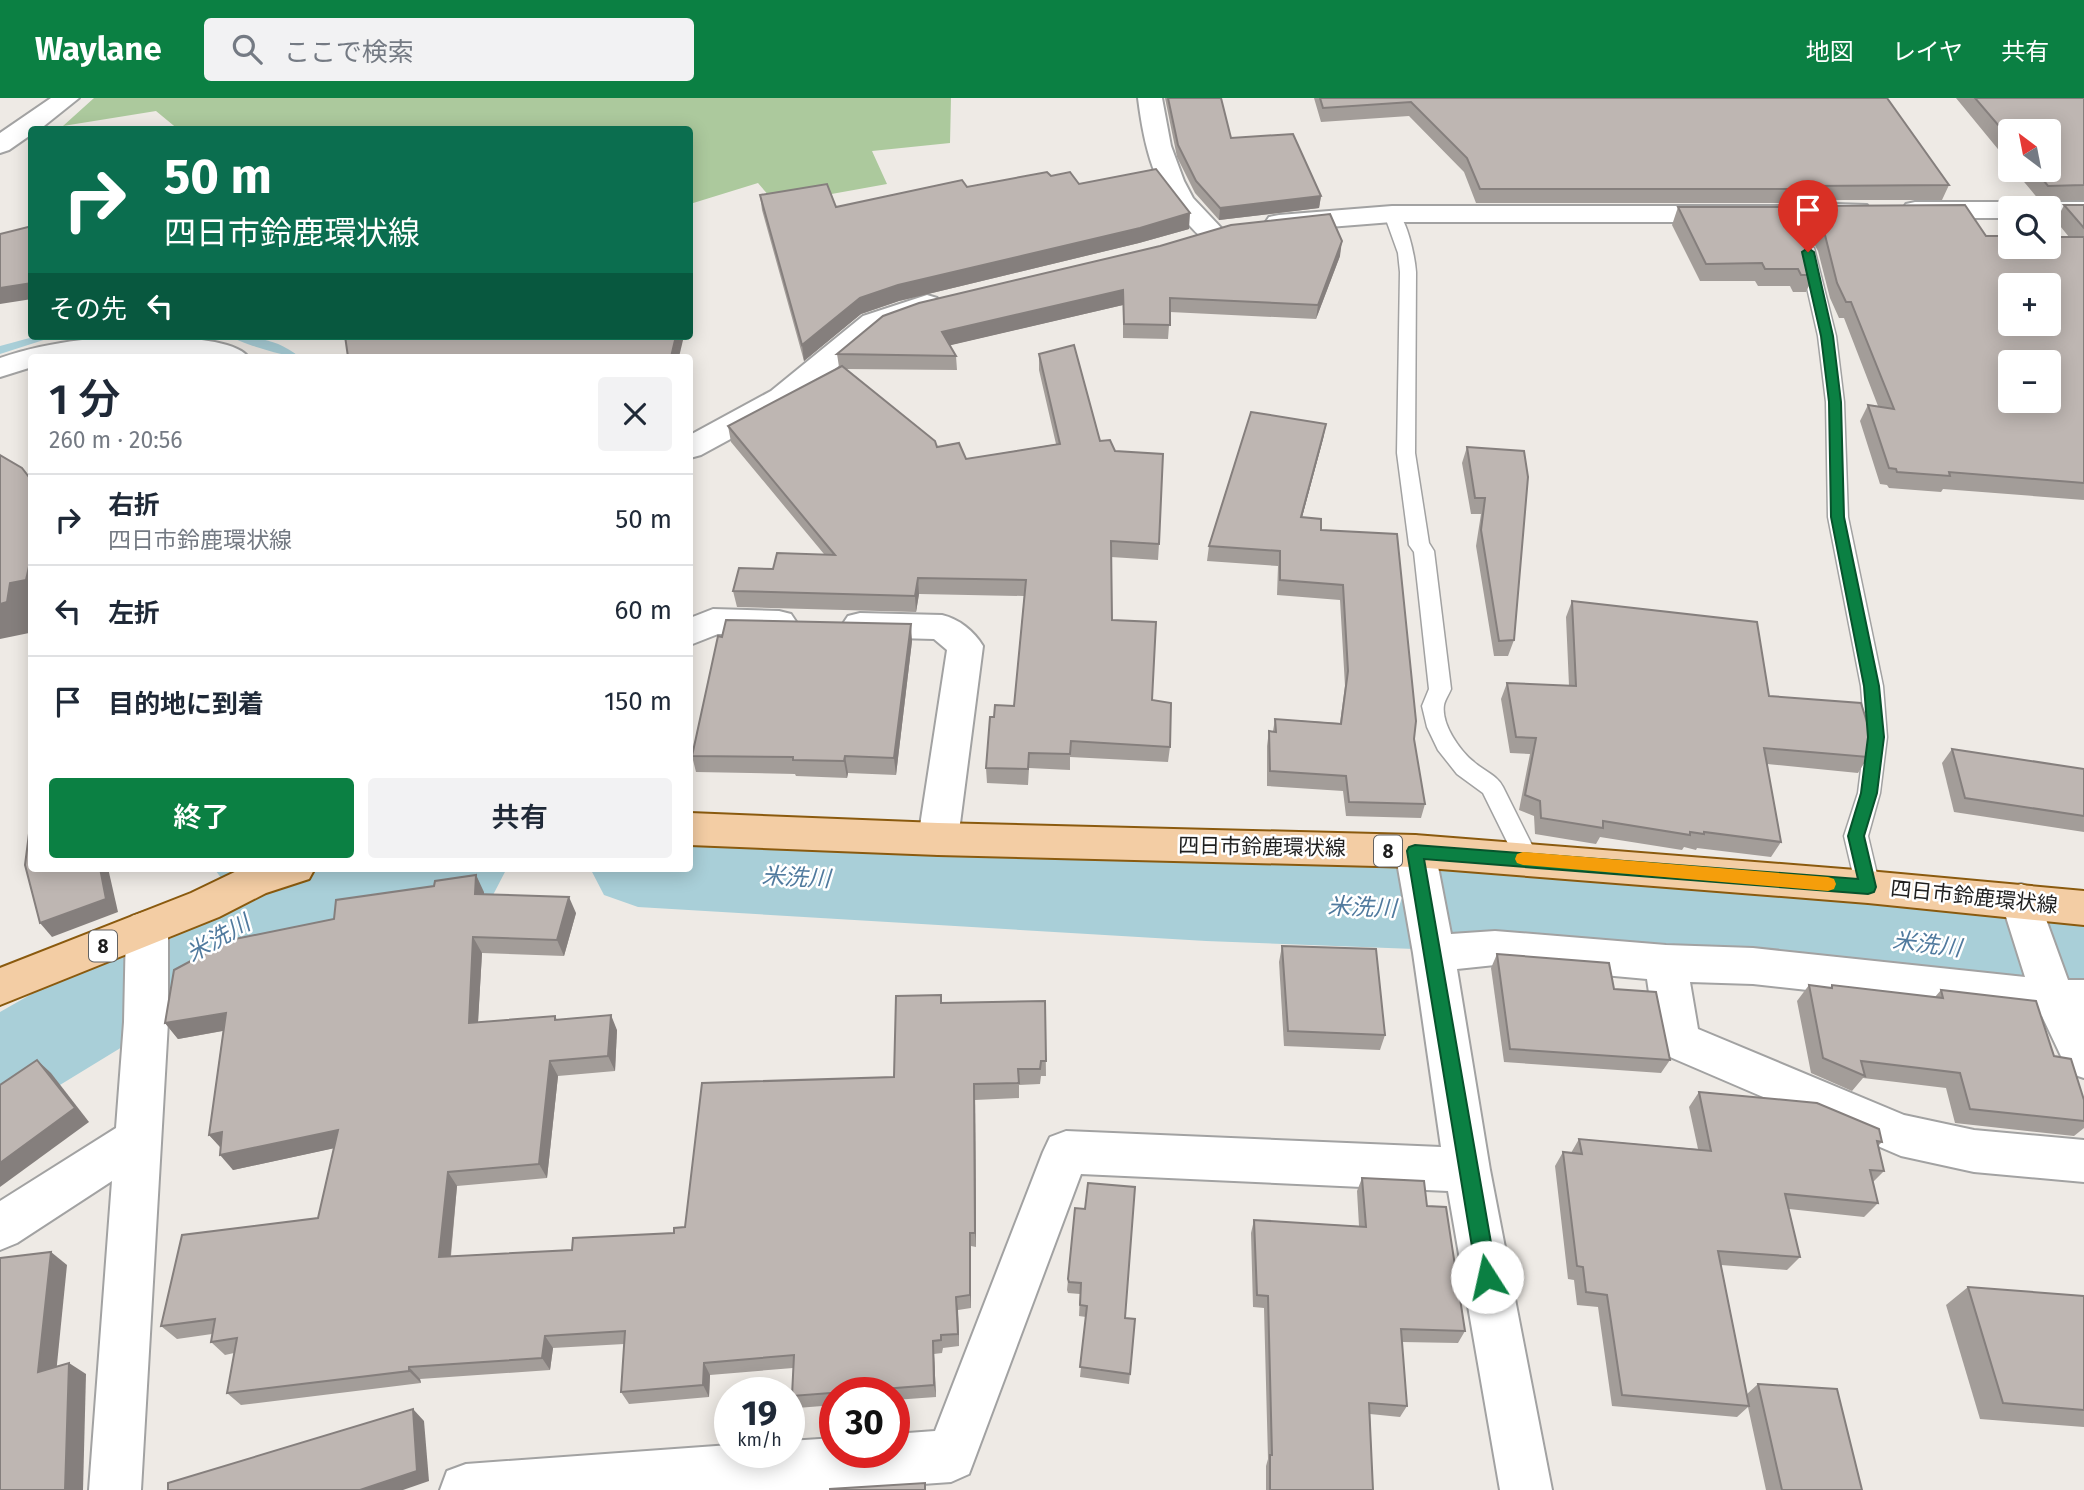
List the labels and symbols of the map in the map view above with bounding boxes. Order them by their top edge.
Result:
north arrow [1998,119,2062,182]
pin [1778,180,1838,252]
street label: 四日市鈴鹿環状線 [1178,833,1346,861]
road number: 8 [1374,836,1402,866]
water label: 米洗川 [761,861,834,893]
street label: 四日市鈴鹿環状線 [1889,875,2059,919]
water label: 米洗川 [1327,892,1400,922]
water label: 米洗川 [181,907,257,967]
water label: 米洗川 [1891,926,1966,962]
road number: 8 [89,930,117,961]
position arrow [1450,1240,1524,1314]
speed limit sign: 30 [819,1377,910,1468]

